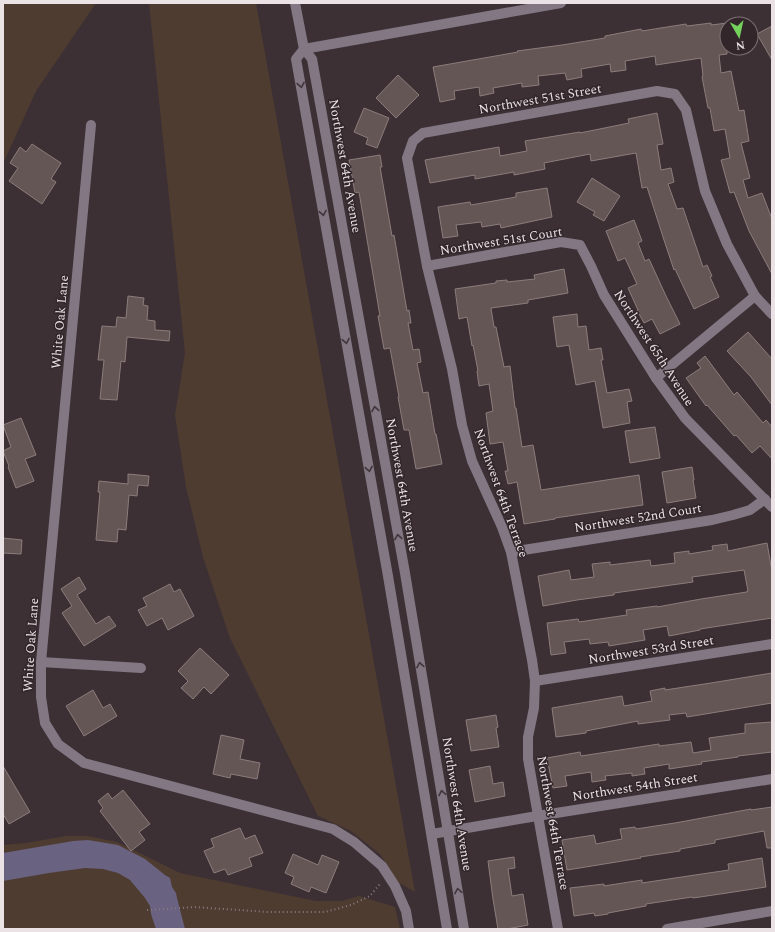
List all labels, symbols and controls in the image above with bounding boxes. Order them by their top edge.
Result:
north arrow [719,16,759,56]
text: N [735,36,746,54]
street label: Northwest 51st Street [477,78,603,120]
one-way arrow [296,82,304,88]
street label: Northwest 64th Avenue [323,98,367,234]
one-way arrow [319,210,327,216]
street label: Northwest 51st Court [438,221,564,261]
street label: White Oak Lane [46,274,74,370]
street label: Northwest 65th Avenue [609,286,699,410]
one-way arrow [341,338,350,344]
one-way arrow [371,406,380,412]
street label: Northwest 64th Avenue [380,417,424,553]
street label: Northwest 64th Terrace [468,426,534,560]
one-way arrow [364,466,373,472]
street label: Northwest 52nd Court [573,498,703,538]
one-way arrow [394,534,403,540]
street label: White Oak Lane [18,597,44,693]
street label: Northwest 53rd Street [587,630,716,670]
one-way arrow [416,662,425,668]
street label: Northwest 64th Avenue [437,736,477,872]
street label: Northwest 64th Terrace [531,754,575,892]
street label: Northwest 54th Street [571,767,699,807]
one-way arrow [438,790,447,796]
one-way arrow [454,887,463,894]

